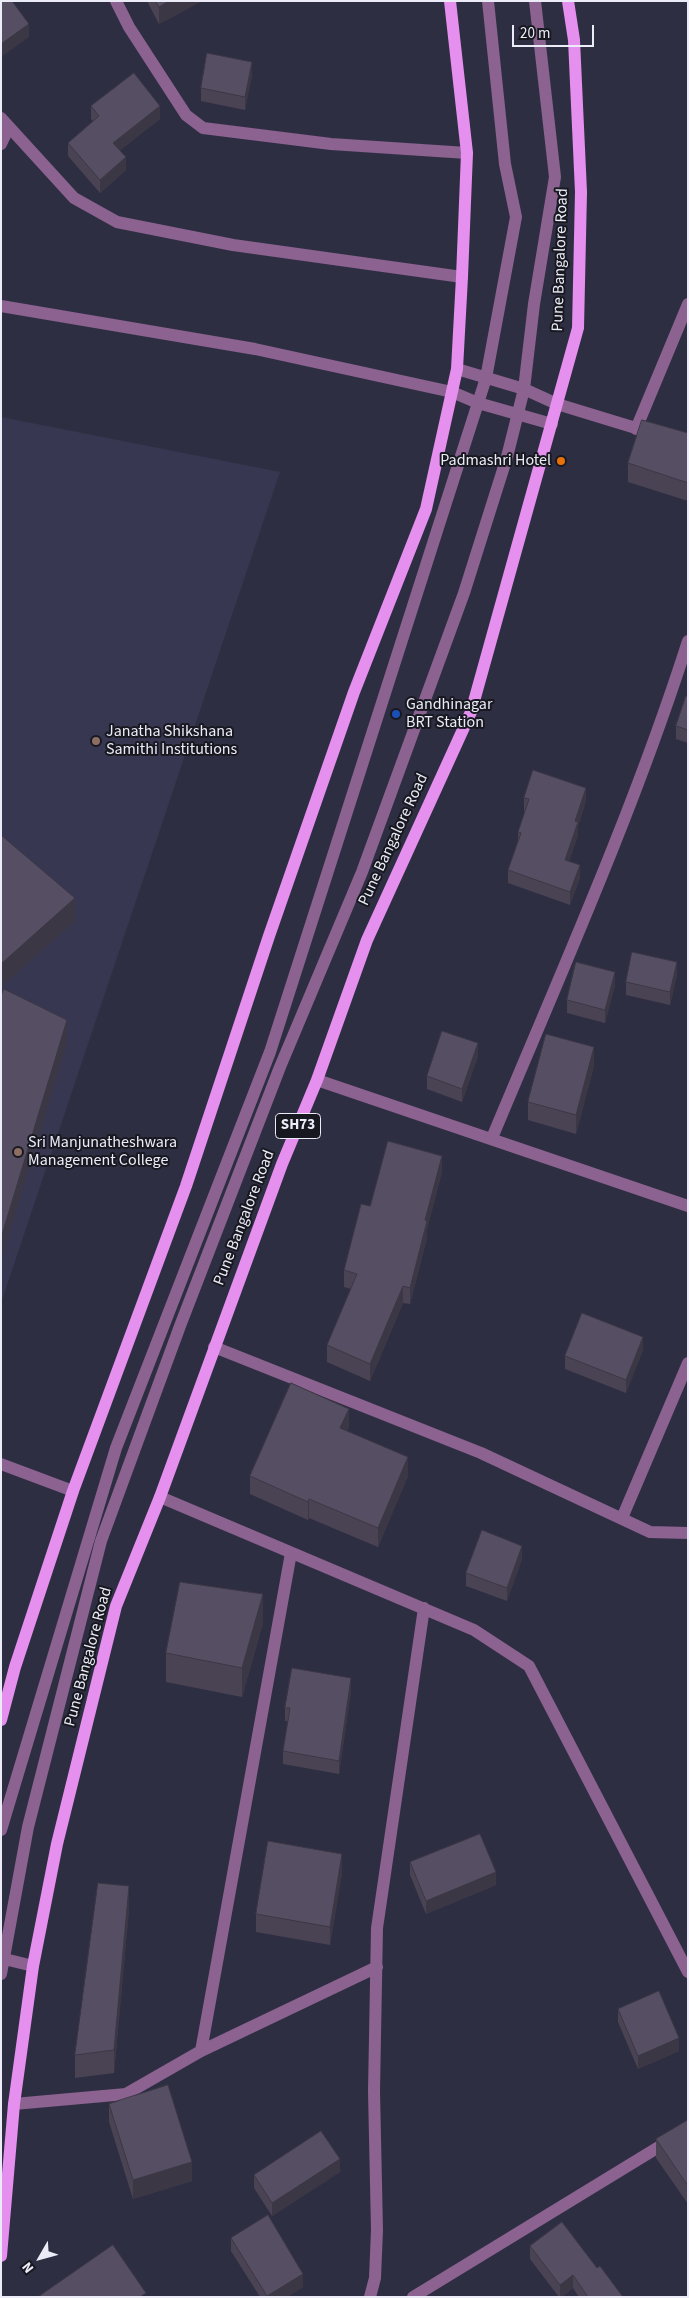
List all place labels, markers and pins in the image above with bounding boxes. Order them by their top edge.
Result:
place label: Padmashri Hotel [440,451,551,471]
marker: Padmashri Hotel [555,455,567,467]
place label: Gandhinagar BRT Station [406,695,492,733]
marker: Gandhinagar BRT Station [390,708,402,720]
place label: Janatha Shikshana Samithi Institutions [106,722,237,760]
marker: Janatha Shikshana Samithi Institutions [90,735,102,747]
place label: Sri Manjunatheshwara Management College [28,1133,177,1171]
marker: Sri Manjunatheshwara Management College [12,1146,24,1158]

